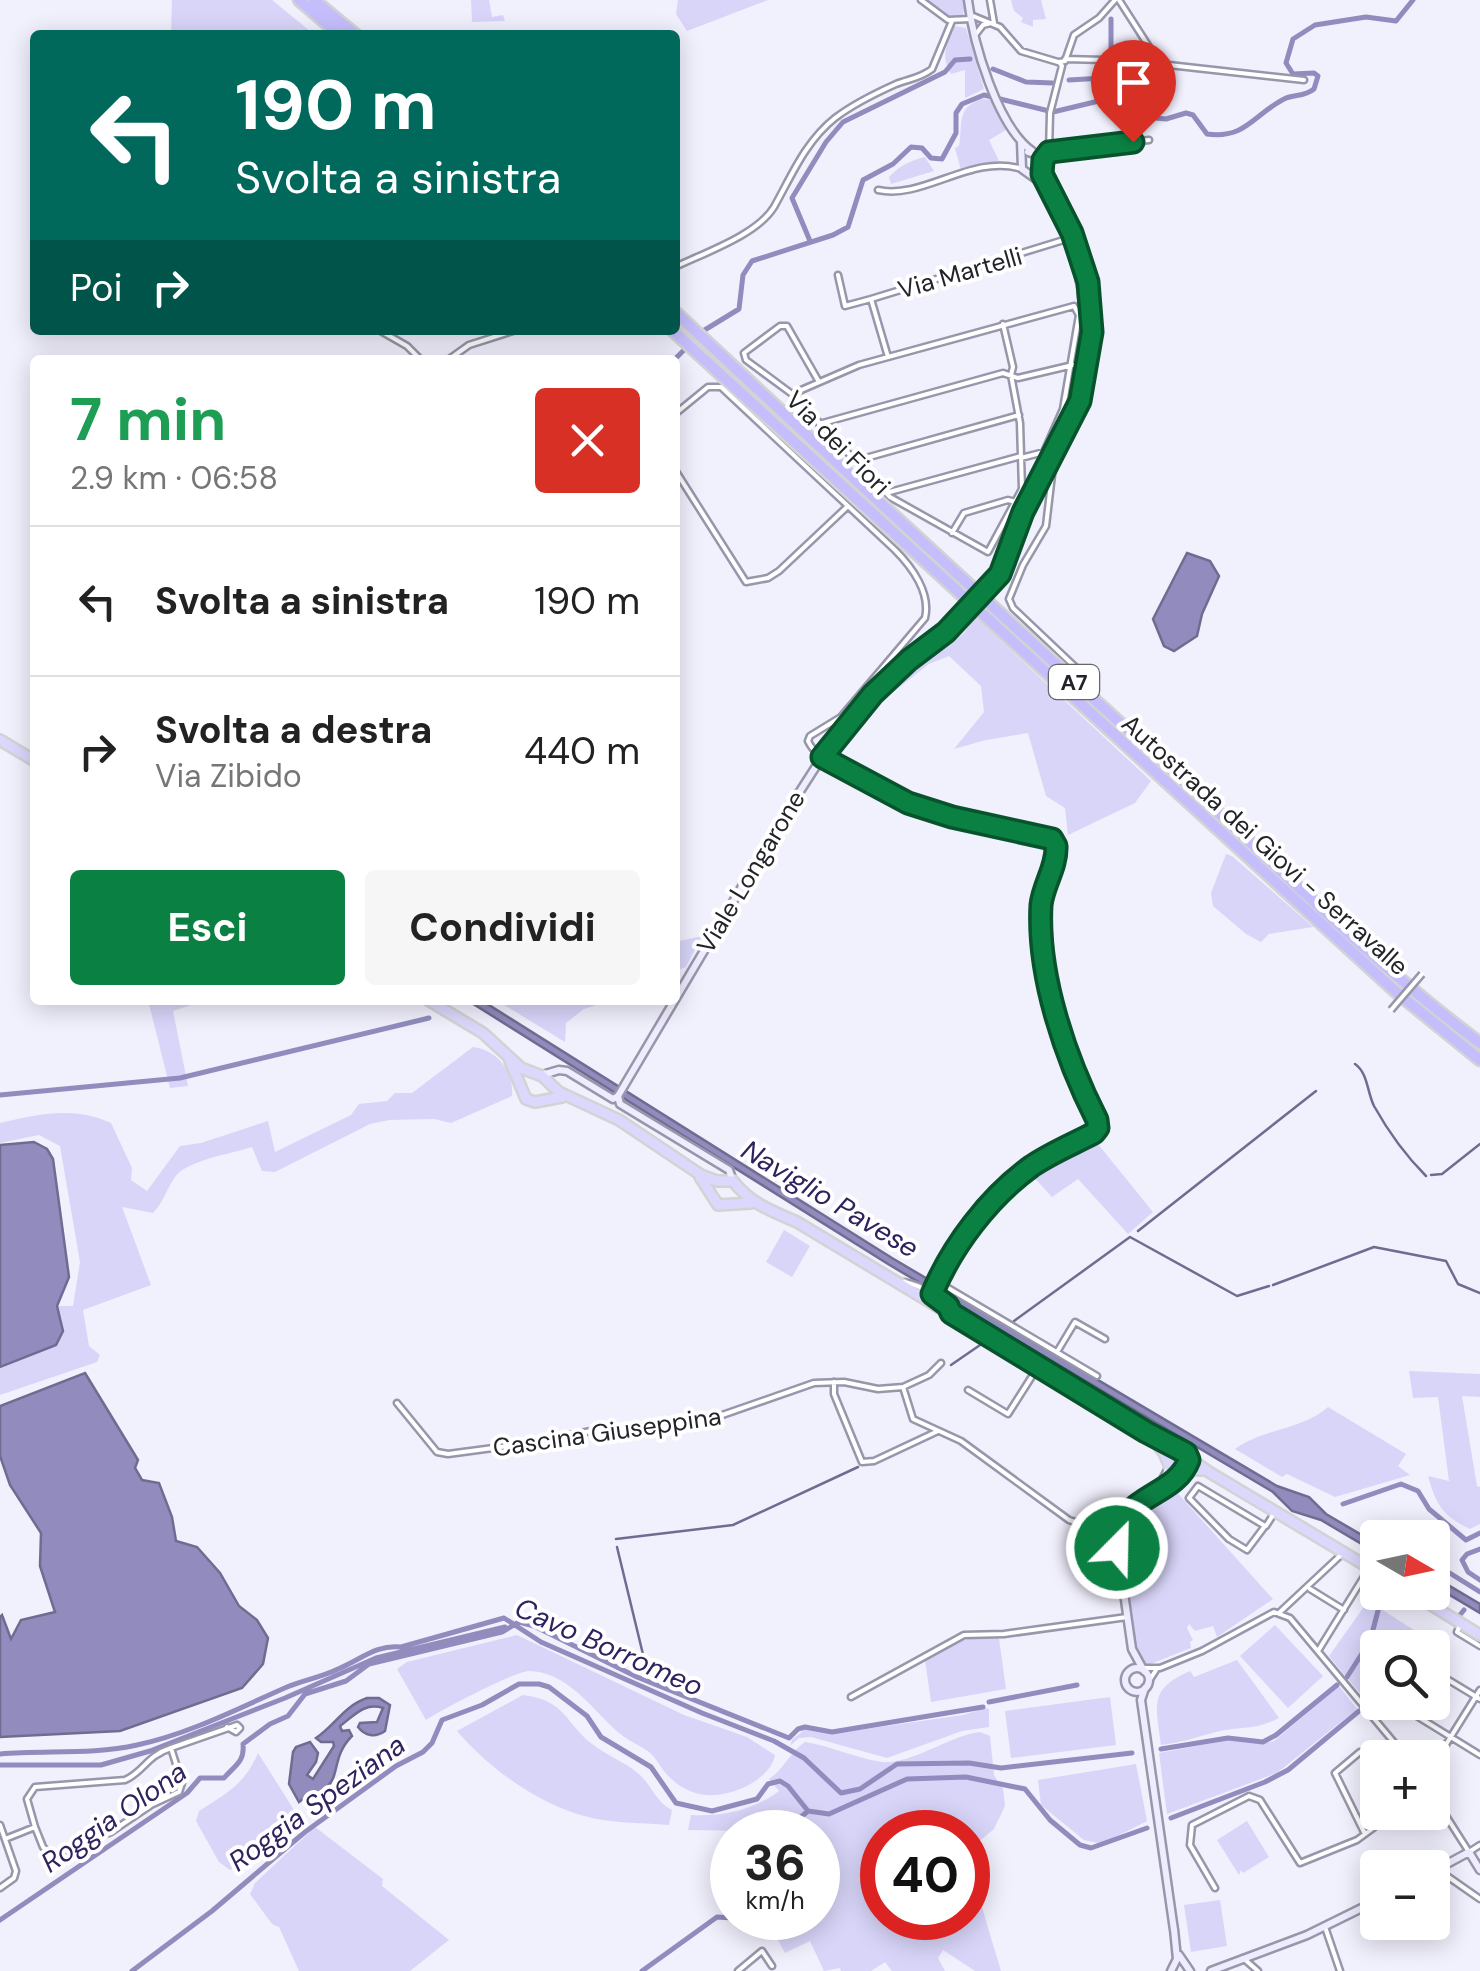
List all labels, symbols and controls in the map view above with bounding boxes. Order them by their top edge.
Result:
pin [1091,40,1176,143]
icon: arrive [1106,55,1161,110]
text: 190 m [235,60,437,151]
icon: left [70,70,200,200]
text: Svolta a sinistra [235,148,561,207]
street label: Via Martelli [894,240,1026,306]
icon: right [143,260,198,315]
text: Poi [70,263,123,313]
text: 7 min [70,380,226,459]
street label: Via dei Fiori [779,384,897,502]
button: close [535,388,640,493]
text: 2.9 km · 06:58 [70,457,278,499]
icon: left [70,574,125,629]
text: Svolta a sinistra [155,576,449,626]
text: 190 m [534,576,640,626]
road number: A7 [1049,665,1099,699]
text: Svolta a destra [155,705,432,755]
street label: Autostrada dei Giovi - Serravalle [1115,707,1415,983]
icon: right [70,724,125,779]
text: 440 m [524,726,640,776]
text: Via Zibido [155,755,302,797]
street label: Viale Longarone [689,785,813,959]
button: Esci [70,870,345,985]
button: Condividi [365,870,640,985]
water label: Naviglio Pavese [735,1132,925,1267]
street label: Cascina Giuseppina [491,1400,723,1464]
position arrow [1065,1496,1169,1600]
north arrow [1360,1520,1450,1610]
map controls [1360,1520,1450,1940]
water label: Cavo Borromeo [509,1589,709,1705]
button: search [1360,1630,1450,1720]
water label: Roggia Speziana [221,1726,413,1880]
button: + [1360,1740,1450,1830]
water label: Roggia Olona [34,1753,194,1881]
speed limit sign: 40 [860,1810,990,1940]
text: 36 [744,1830,806,1896]
button: − [1360,1850,1450,1940]
text: km/h [745,1884,805,1917]

